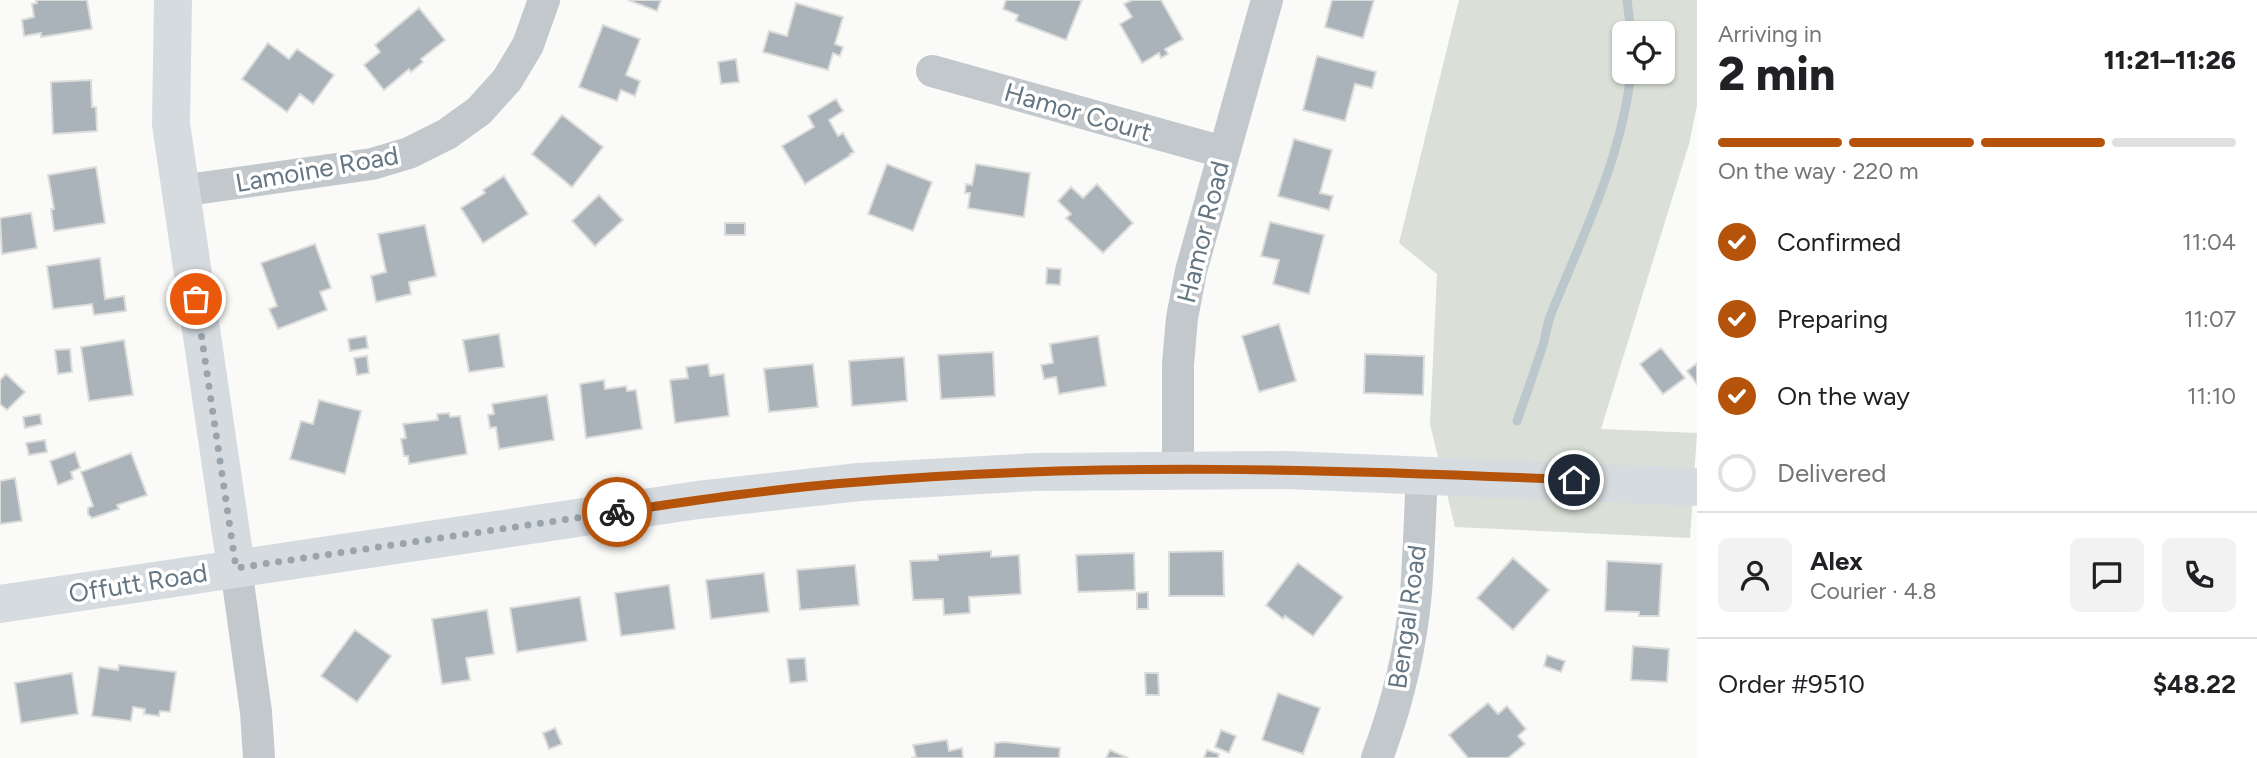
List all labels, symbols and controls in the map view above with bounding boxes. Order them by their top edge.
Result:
text: Arriving in [1718,20,1822,48]
map controls [1612,21,1675,84]
button: locate [1612,21,1675,84]
text: 11:21–11:26 [2104,44,2236,76]
text: 2 min [1718,46,1835,102]
street label: Hamor Court [1000,76,1156,148]
street label: Lamoine Road [233,139,401,199]
text: On the way · 220 m [1718,157,1918,185]
street label: Hamor Road [1170,158,1236,306]
icon: check [1718,223,1756,261]
text: Confirmed [1777,226,1901,258]
text: 11:04 [2182,228,2236,256]
pin [166,269,226,329]
icon: bag [177,280,215,318]
icon: check [1718,300,1756,338]
text: Preparing [1777,303,1888,335]
text: 11:07 [2184,305,2236,333]
icon: check [1718,377,1756,415]
text: On the way [1777,380,1910,412]
text: 11:10 [2187,382,2236,410]
pin [1544,450,1604,510]
text: Delivered [1777,457,1886,489]
icon: home [1555,461,1593,499]
courier [582,477,652,547]
icon: bike [598,493,636,531]
button: person [1718,538,1792,612]
button: chat [2070,538,2144,612]
button: phone [2162,538,2236,612]
street label: Bengal Road [1381,543,1433,691]
text: Alex [1810,545,1863,577]
street label: Offutt Road [66,556,210,610]
text: Courier · 4.8 [1810,577,1937,605]
text: Order #9510 [1718,668,1865,700]
text: $48.22 [2153,668,2236,700]

